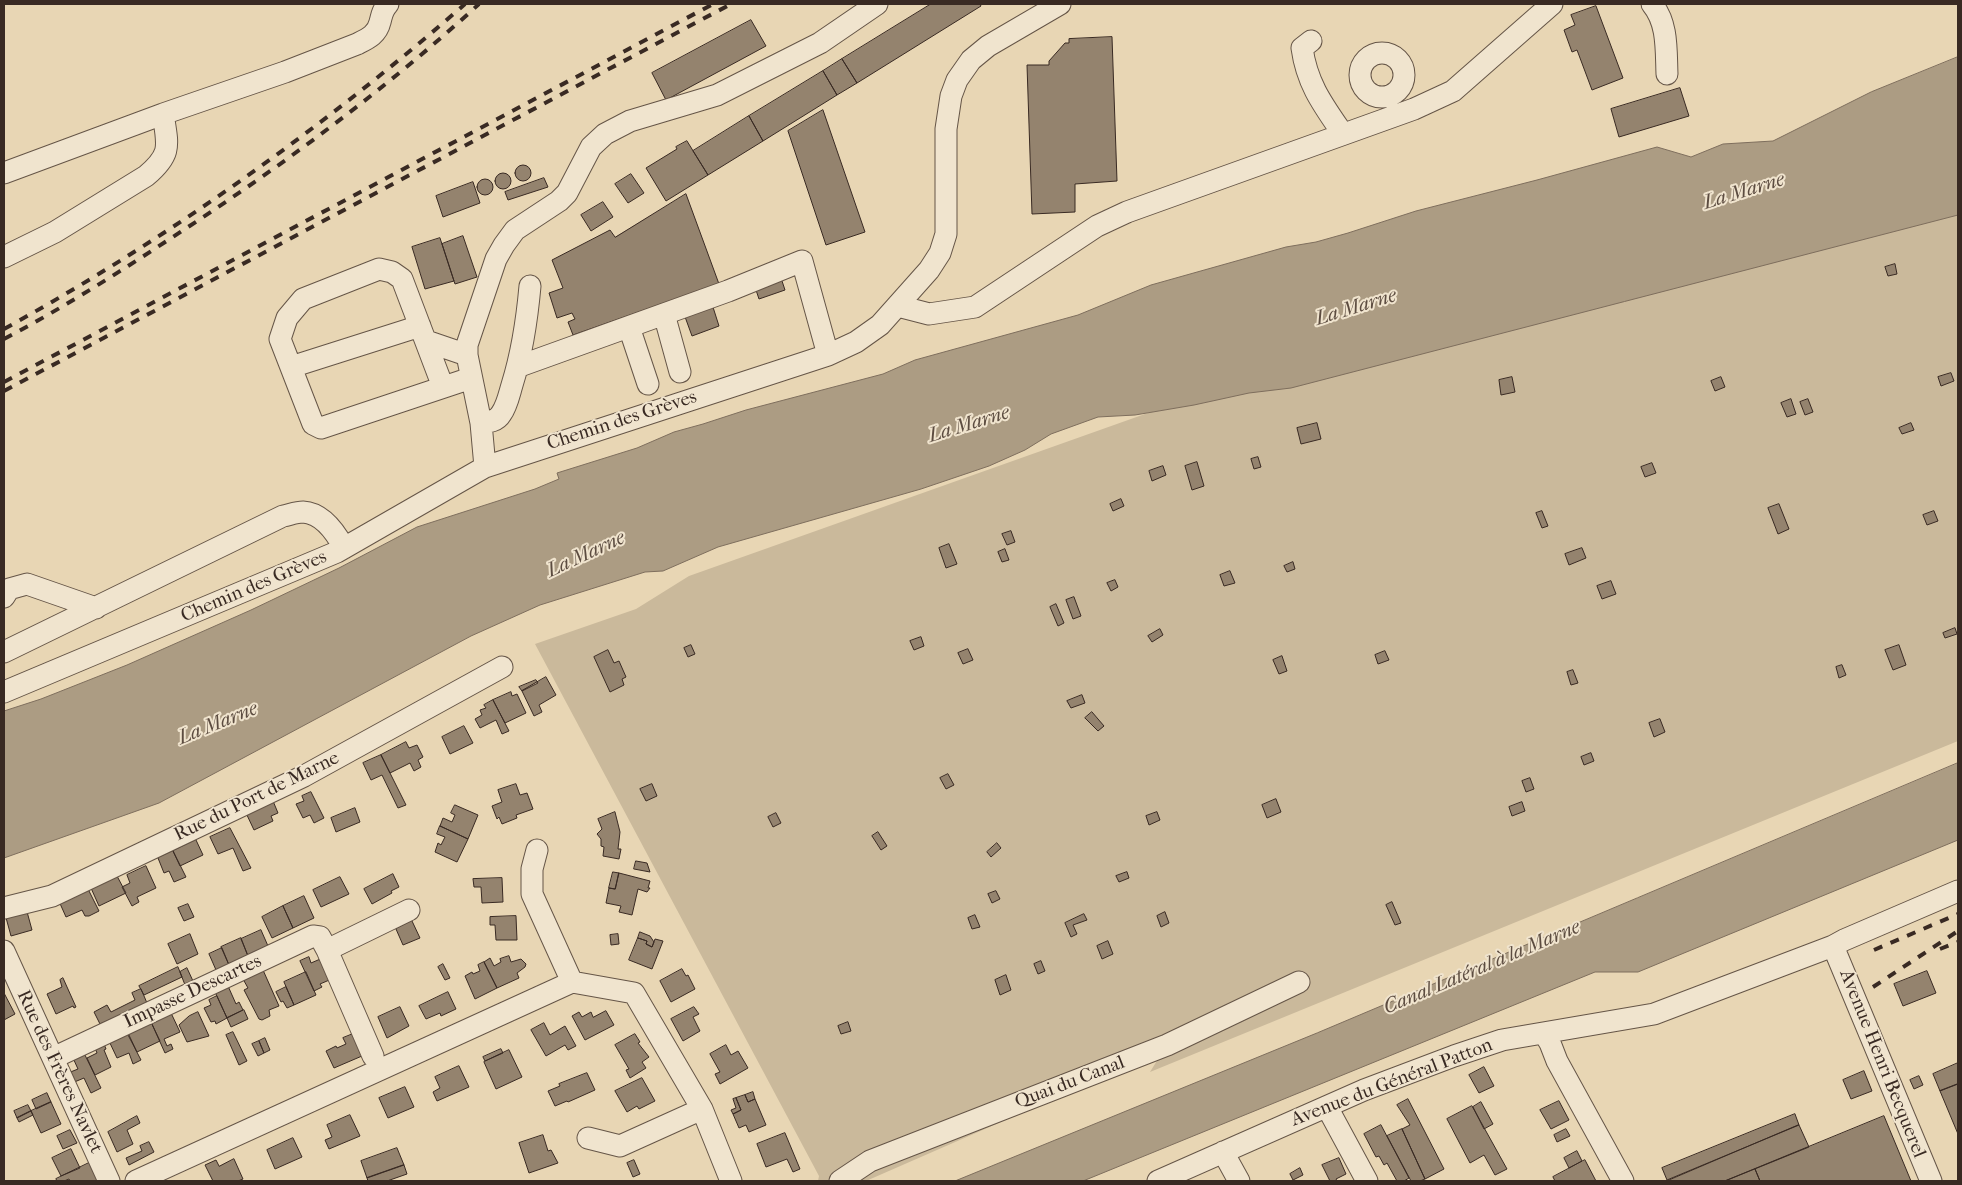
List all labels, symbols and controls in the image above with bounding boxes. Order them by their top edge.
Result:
water label: La Marne [1700,168,1788,216]
water label: La Marne [1312,284,1400,332]
street label: Chemin des Grèves [544,386,700,456]
water label: La Marne [925,401,1013,449]
water label: La Marne [543,526,629,584]
street label: Chemin des Grèves [178,546,330,628]
water label: La Marne [175,697,261,751]
street label: Rue du Port de Marne [171,747,343,847]
water label: Canal Latéral à la Marne [1380,916,1584,1020]
street label: Impasse Descartes [121,950,265,1034]
street label: Avenue Henri Becquerel [1834,967,1930,1161]
street label: Rue des Frères Navlet [11,987,107,1157]
street label: Avenue du Général Patton [1288,1034,1496,1132]
street label: Quai du Canal [1012,1052,1128,1114]

